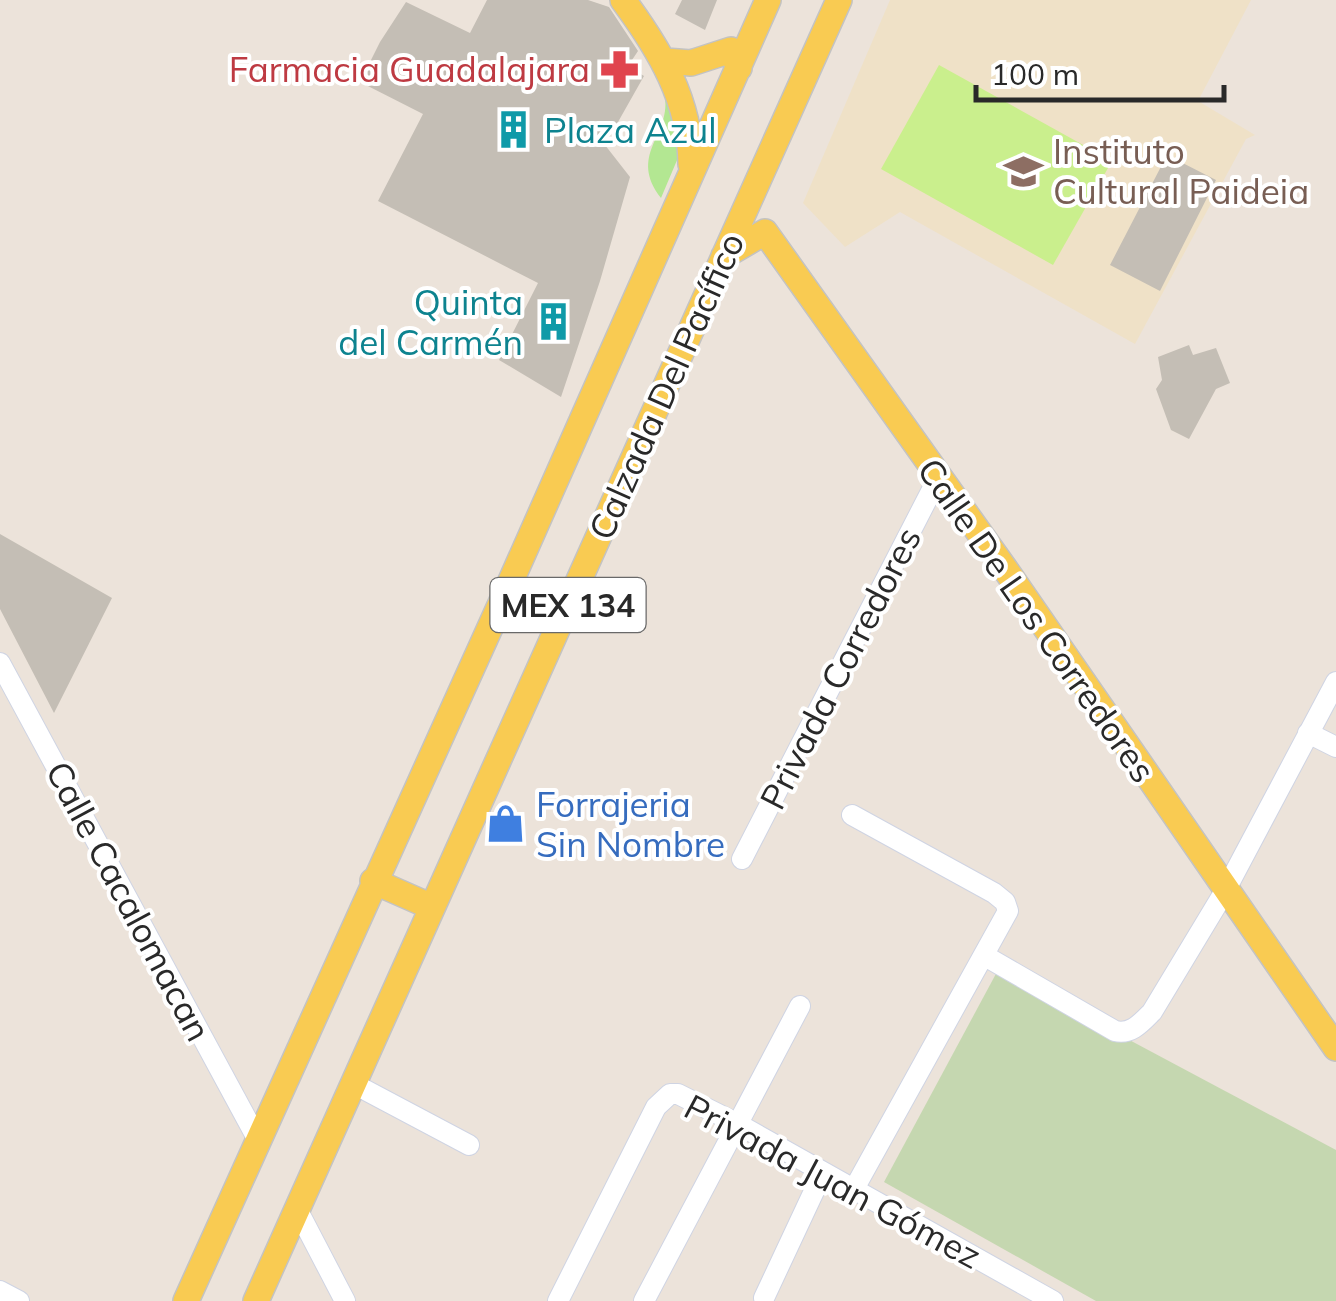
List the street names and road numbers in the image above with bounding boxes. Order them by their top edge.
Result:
street label: Calzada Del Pacífico [579,226,753,546]
street label: Calle De Los Corredores [908,449,1166,791]
street label: Privada Corredores [750,520,930,816]
road number: MEX 134 [490,578,646,632]
street label: Calle Cacalomacan [37,754,221,1048]
street label: Privada Juan Gómez [677,1084,989,1278]

